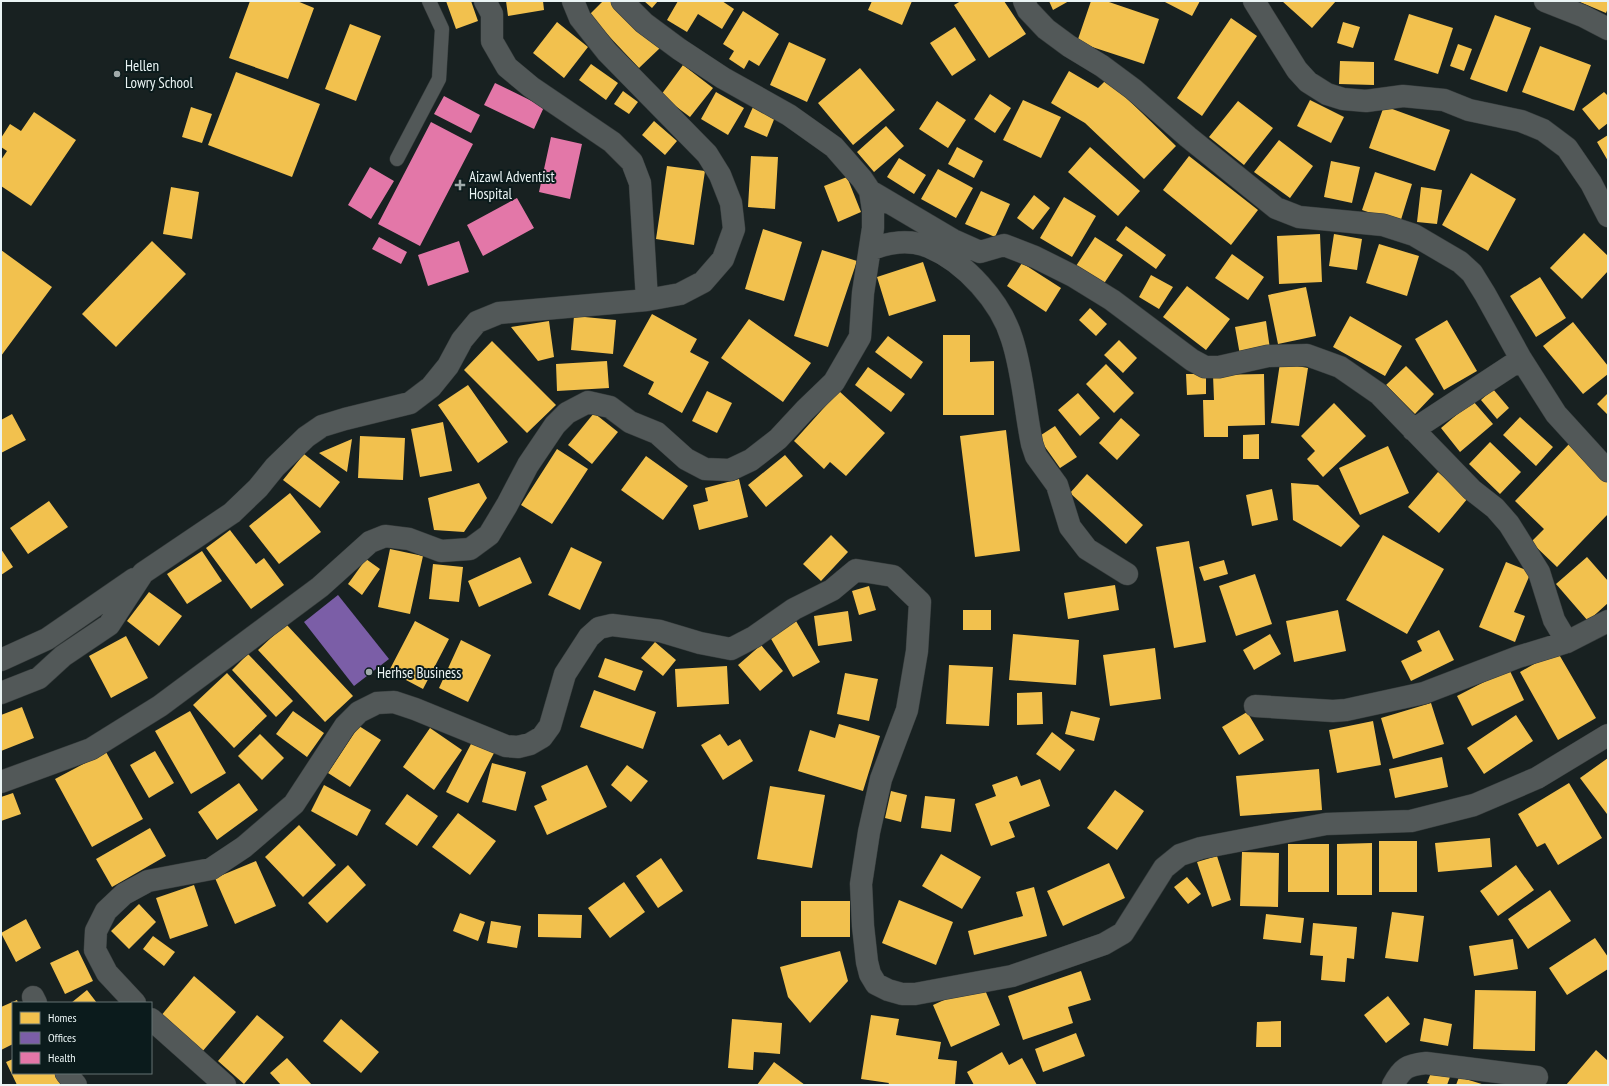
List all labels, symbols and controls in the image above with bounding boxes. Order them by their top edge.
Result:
place label: Hellen Lowry School [125,56,194,92]
marker: Hellen Lowry School [112,69,122,79]
place label: Aizawl Adventist Hospital [469,167,555,203]
marker: Aizawl Adventist Hospital [454,179,466,191]
place label: Herhse Business [377,663,461,682]
marker: Herhse Business [364,667,374,677]
legend [12,1002,152,1074]
text: Homes [48,1010,76,1025]
text: Offices [48,1030,76,1045]
text: Health [48,1050,76,1065]

